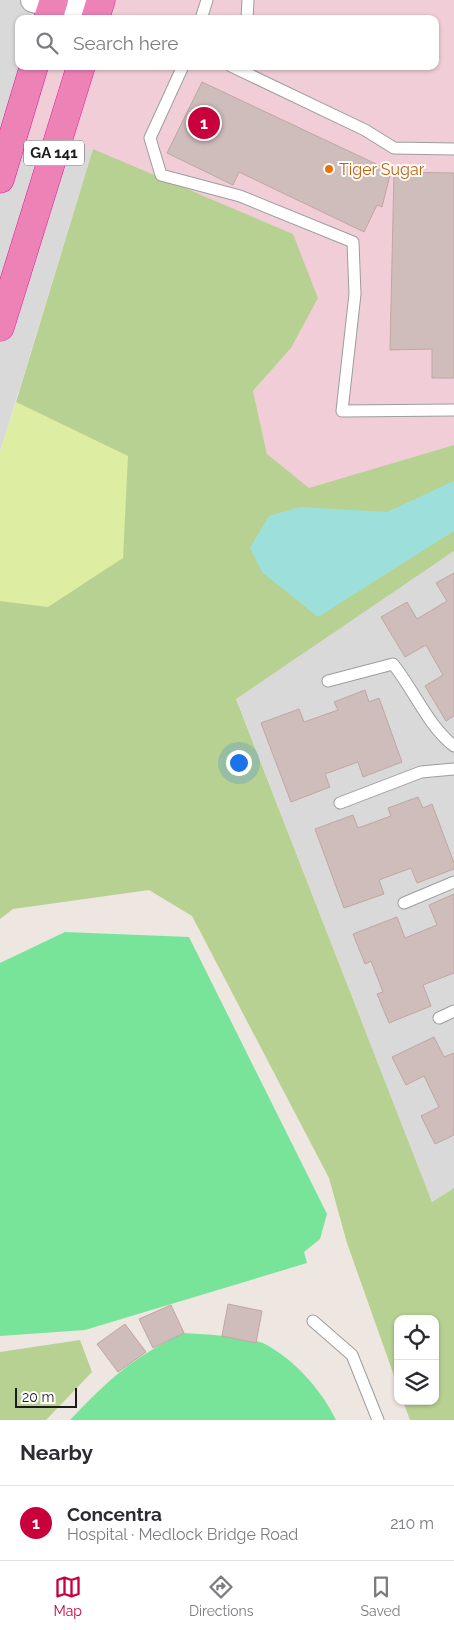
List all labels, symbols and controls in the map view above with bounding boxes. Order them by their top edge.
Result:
search box [15,15,439,70]
icon: search [33,29,61,57]
text: Search here [73,32,179,54]
pin: 1 [188,104,220,142]
road number: GA 141 [24,140,84,166]
place label: Tiger Sugar [339,160,425,179]
marker: Tiger Sugar [323,163,335,175]
your location [226,750,252,776]
map controls [394,1315,439,1405]
button: locate [394,1315,439,1360]
button: layers [394,1360,439,1405]
scale bar [15,1385,78,1408]
text: 20 m [22,1389,54,1405]
text: Nearby [20,1440,93,1465]
text: Concentra [67,1503,162,1525]
text: 1 [32,1514,40,1533]
text: 210 m [390,1514,434,1533]
text: Hospital · Medlock Bridge Road [67,1525,298,1544]
tab: Map [53,1573,82,1619]
tab: Directions [189,1573,254,1619]
tab: Saved [360,1573,401,1619]

